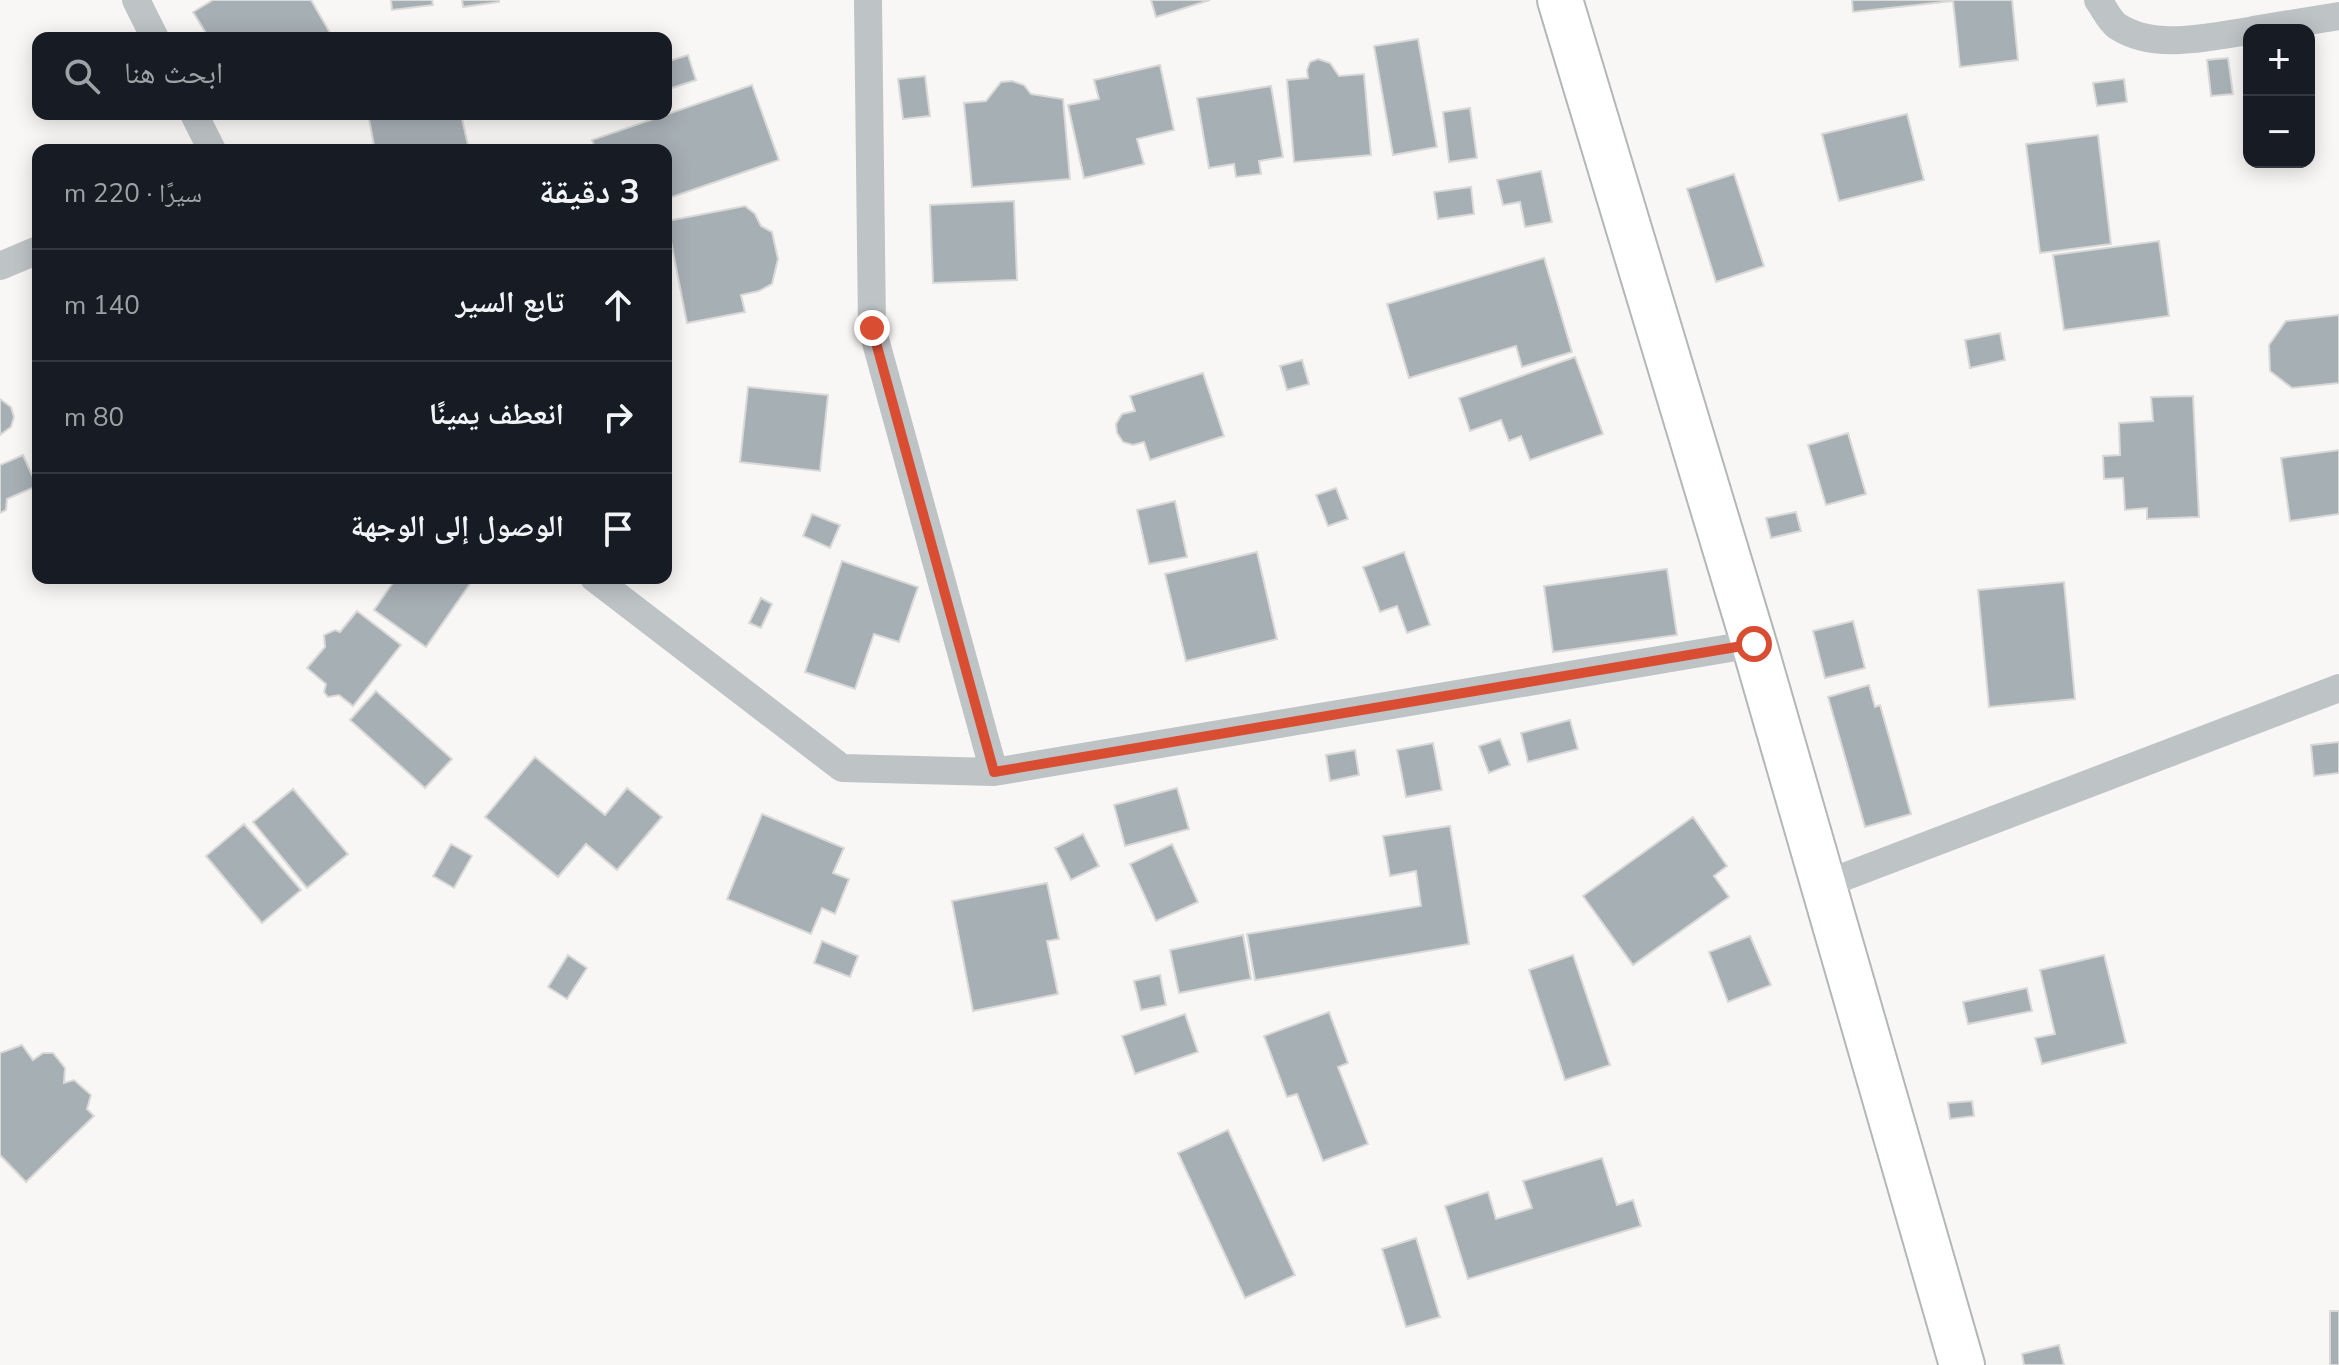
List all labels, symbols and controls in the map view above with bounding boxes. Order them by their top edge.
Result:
map controls [2243,24,2315,168]
button: + [2243,24,2315,96]
search box [32,32,672,120]
text: ابحث هنا [124,53,223,94]
icon: search [60,54,104,98]
button: − [2243,96,2315,168]
text: 3 دقيقة [539,169,640,215]
text: سيرًا · 220 m [64,176,202,211]
text: تابع السير [456,282,564,323]
icon: ahead [596,283,640,327]
text: 140 m [64,288,140,323]
route end [854,310,890,346]
text: انعطف يمينًا [429,394,564,435]
icon: right [596,395,640,439]
text: 80 m [64,400,124,435]
text: الوصول إلى الوجهة [351,506,564,547]
icon: arrive [596,507,640,551]
route start [1736,626,1772,662]

